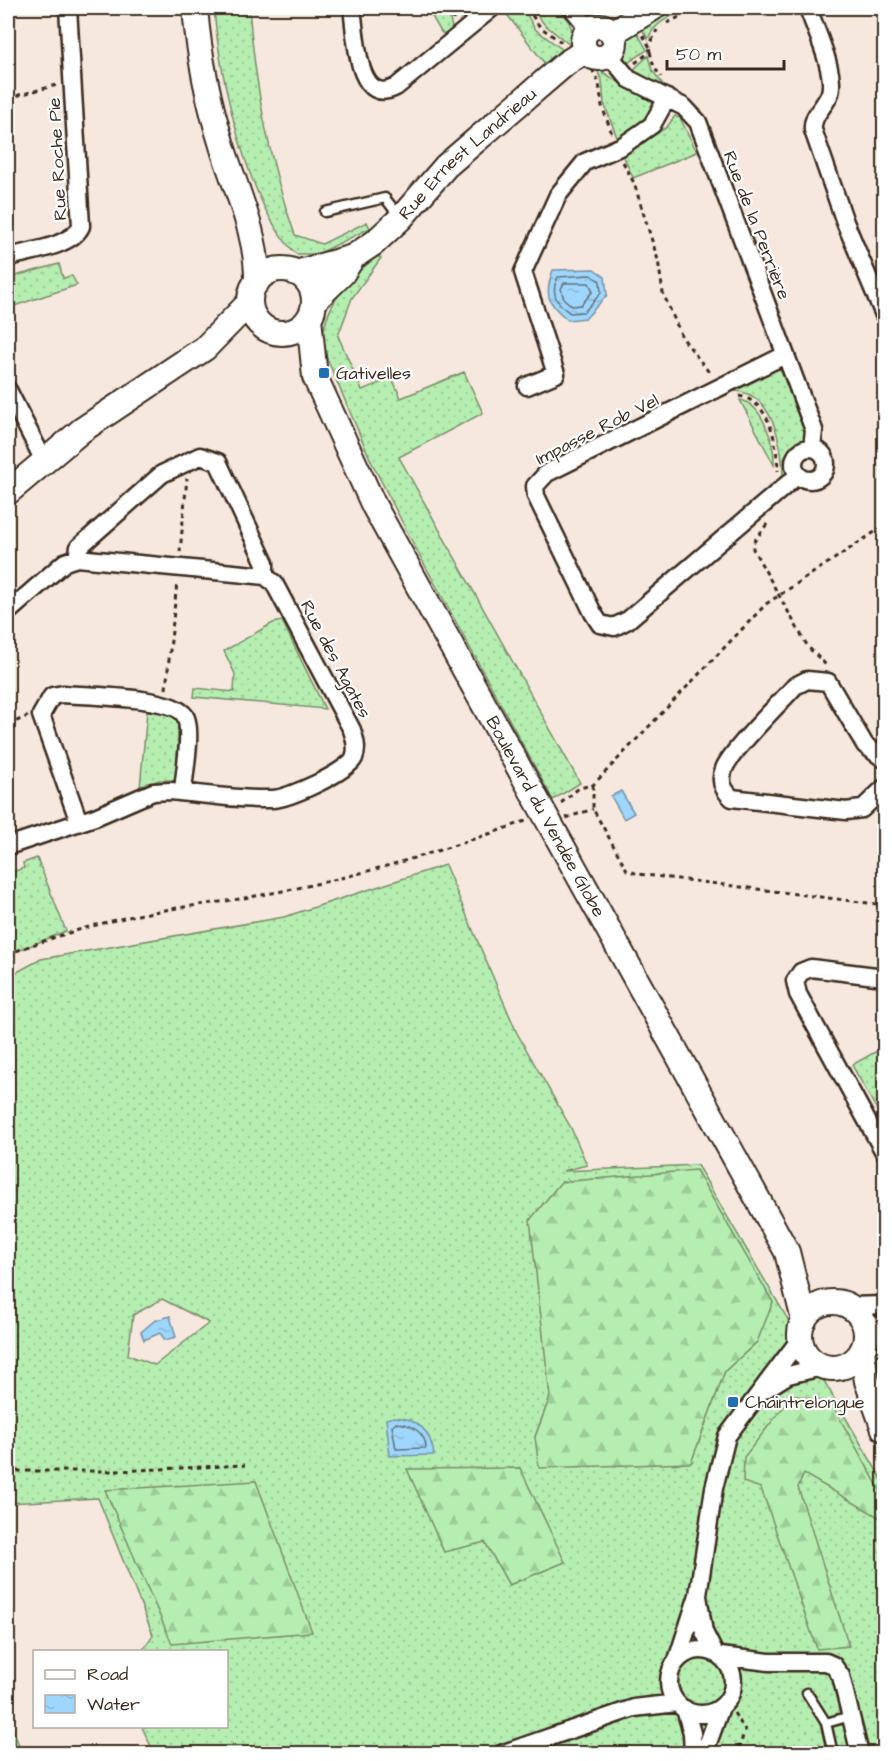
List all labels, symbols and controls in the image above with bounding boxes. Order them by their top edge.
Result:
scale bar [667,33,784,71]
text: 50 m [676,42,721,67]
street label: Rue Ernest Landrieau [393,82,542,225]
street label: Rue Roche Pie [42,97,73,221]
street label: Rue de la Perrière [717,147,797,303]
place label: Gativelles [336,361,411,386]
marker: Gativelles [317,366,331,380]
street label: Impasse Rob Vel [531,388,663,471]
street label: Rue des Agates [293,596,377,723]
street label: Boulevard du Vendée Globe [480,712,611,922]
place label: Chaintrelongue [745,1390,865,1416]
marker: Chaintrelongue [726,1395,740,1409]
legend [33,1650,228,1728]
text: Road [87,1662,128,1687]
text: Water [87,1692,140,1717]

